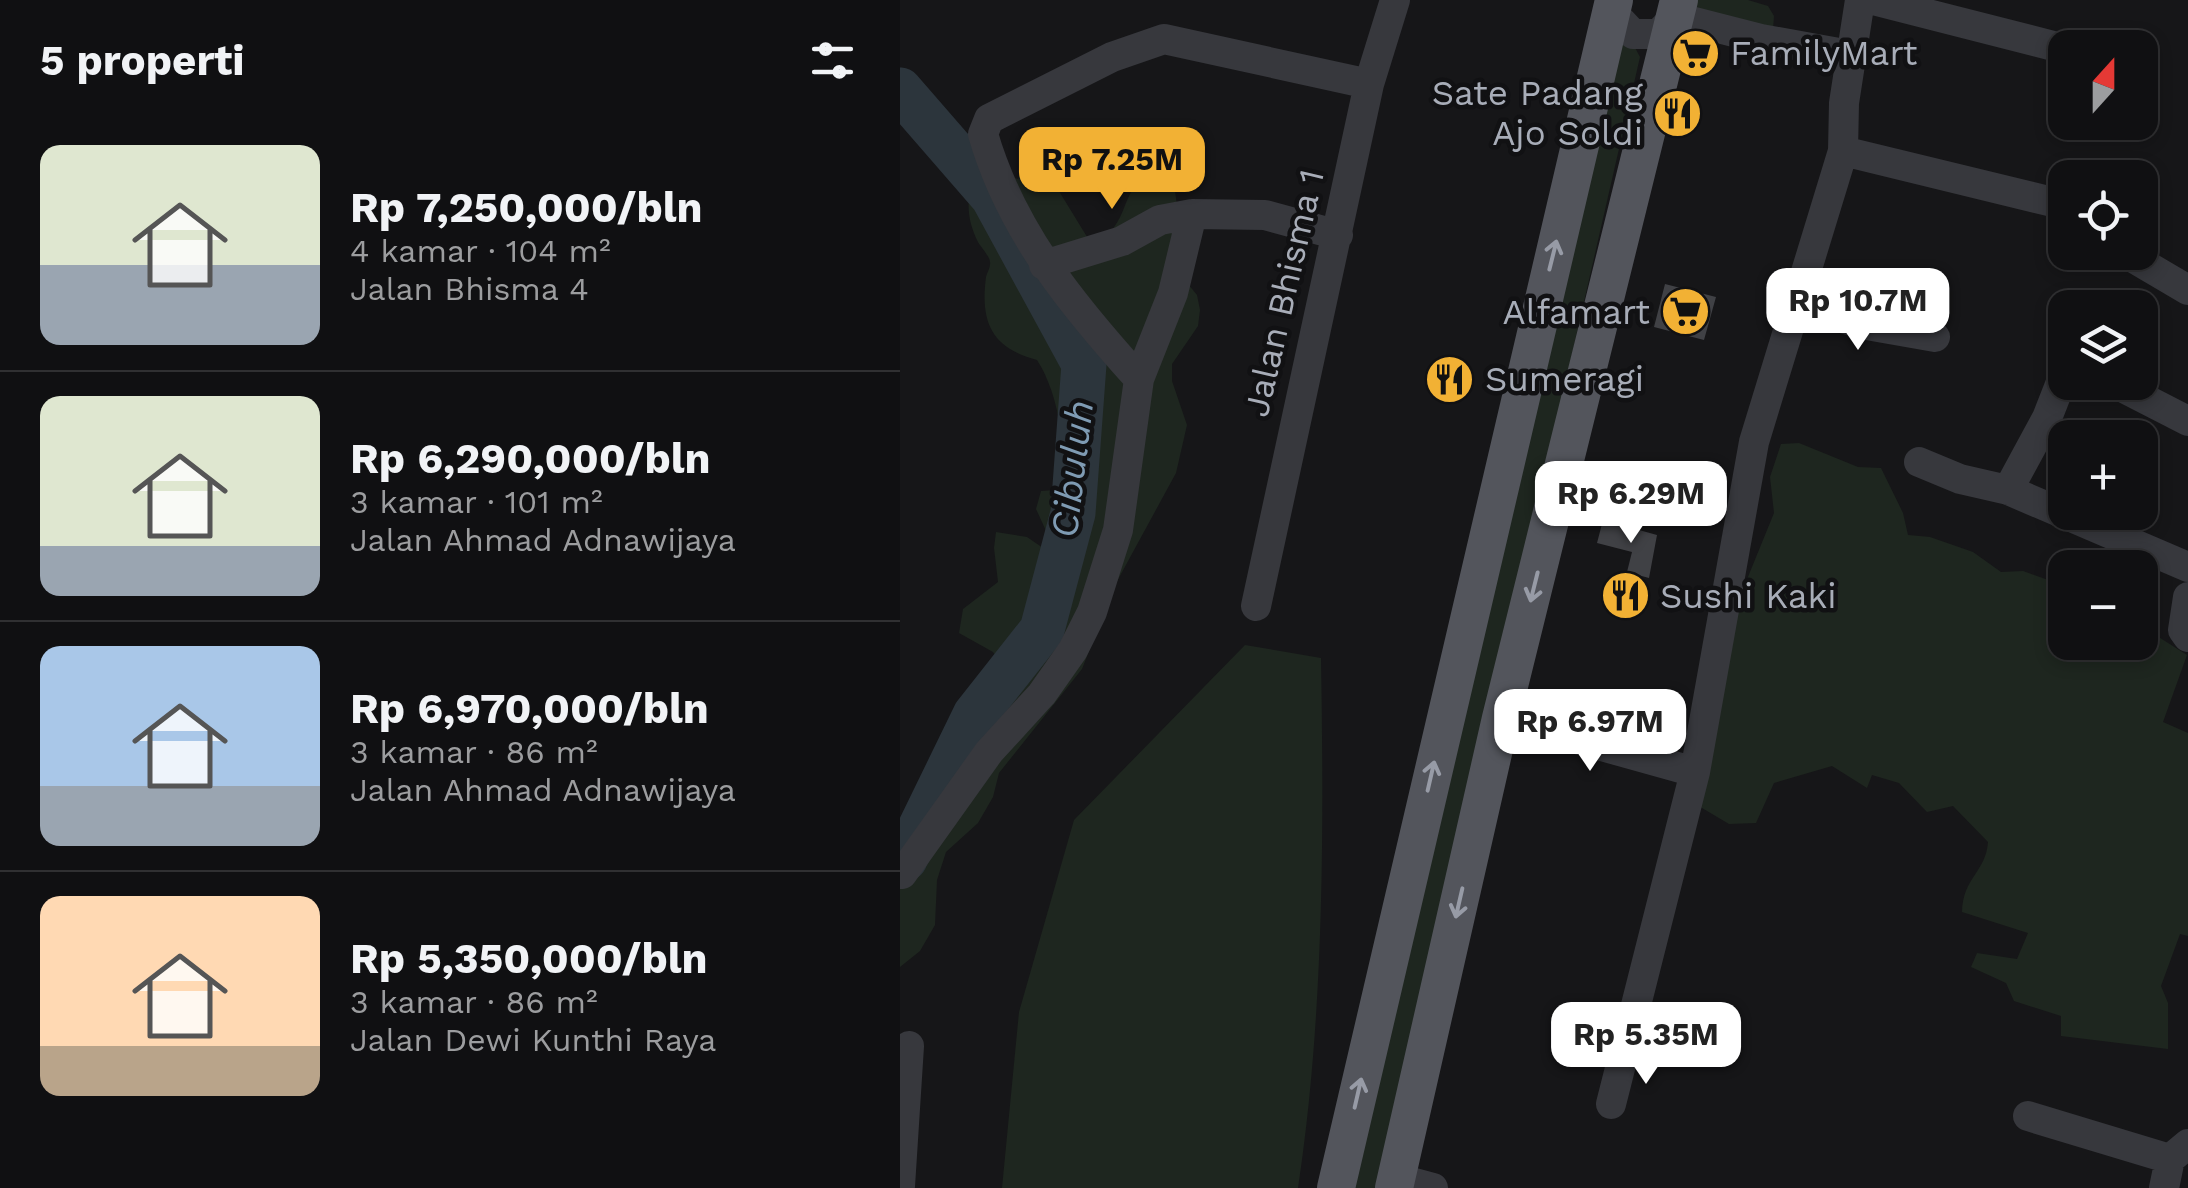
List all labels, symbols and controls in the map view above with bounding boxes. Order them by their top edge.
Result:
supermarket icon: FamilyMart [1669,27,1721,79]
north arrow [2048,30,2158,140]
map controls [2048,30,2158,660]
place label: FamilyMart [1730,32,1918,74]
icon: filters [805,33,860,88]
text: 5 properti [40,36,245,85]
place label: Sate Padang Ajo Soldi [1432,72,1643,154]
restaurant icon: Sate Padang Ajo Soldi [1652,87,1704,139]
pin: Rp 7.25M [1009,127,1215,212]
text: Rp 7.25M [1041,140,1183,178]
button: locate [2048,160,2158,270]
street label: Jalan Bhisma 1 [1235,165,1333,421]
text: Rp 7,250,000/bln [350,183,703,232]
icon: home [120,185,240,305]
text: 4 kamar · 104 m² [350,232,611,270]
one-way arrow [1545,240,1563,272]
pin: Rp 10.7M [1755,268,1961,353]
text: Jalan Bhisma 4 [350,270,589,308]
text: Rp 10.7M [1788,281,1928,319]
supermarket icon: Alfamart [1659,286,1711,338]
button: layers [2048,290,2158,400]
place label: Alfamart [1503,291,1650,333]
restaurant icon: Sumeragi [1424,353,1476,405]
place label: Sumeragi [1485,358,1644,400]
water label: Cibuluh [1042,398,1102,540]
button: + [2048,420,2158,530]
text: Rp 6,290,000/bln [350,434,711,483]
icon: home [120,436,240,556]
pin: Rp 6.29M [1528,461,1734,546]
text: Rp 6.29M [1557,474,1705,512]
text: 3 kamar · 101 m² [350,483,603,521]
text: Jalan Ahmad Adnawijaya [350,521,736,559]
button: − [2048,550,2158,660]
one-way arrow [1524,570,1542,602]
restaurant icon: Sushi Kaki [1599,570,1651,622]
place label: Sushi Kaki [1660,575,1837,617]
text: Rp 6,970,000/bln [350,684,709,733]
icon: home [120,686,240,806]
pin: Rp 6.97M [1487,689,1693,774]
text: Rp 6.97M [1516,702,1664,740]
text: 3 kamar · 86 m² [350,733,598,771]
one-way arrow [1423,761,1441,793]
text: Jalan Ahmad Adnawijaya [350,771,736,809]
one-way arrow [1449,886,1467,918]
text: Rp 5,350,000/bln [350,934,708,983]
icon: home [120,936,240,1056]
text: 3 kamar · 86 m² [350,983,598,1021]
pin: Rp 5.35M [1543,1002,1749,1087]
text: Rp 5.35M [1573,1015,1719,1053]
text: Jalan Dewi Kunthi Raya [350,1021,716,1059]
one-way arrow [1350,1078,1368,1110]

